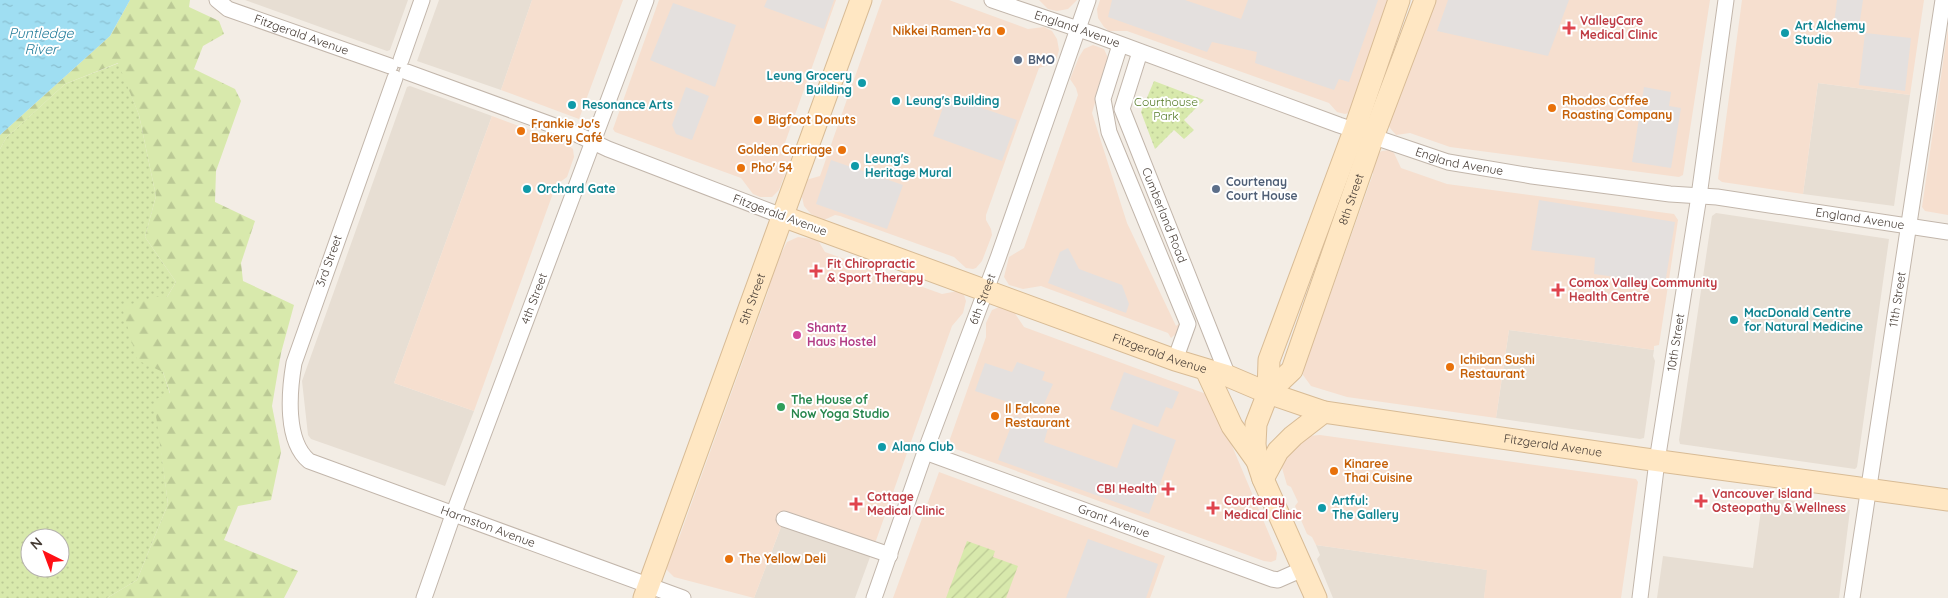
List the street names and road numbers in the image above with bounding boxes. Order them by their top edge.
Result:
street label: England Avenue [1032,7,1123,50]
street label: Fitzgerald Avenue [252,11,351,58]
street label: England Avenue [1414,144,1505,178]
street label: Cumberland Road [1139,165,1190,265]
street label: 8th Street [1335,171,1367,227]
street label: Fitzgerald Avenue [731,191,830,239]
street label: England Avenue [1814,204,1906,232]
street label: 3rd Street [312,233,345,289]
street label: 4th Street [517,271,550,326]
street label: 5th Street [736,271,768,327]
street label: 6th Street [966,271,998,327]
street label: 11th Street [1885,271,1909,328]
street label: 10th Street [1663,312,1687,373]
street label: Fitzgerald Avenue [1110,330,1209,376]
street label: Fitzgerald Avenue [1503,430,1604,460]
street label: Grant Avenue [1076,501,1152,541]
street label: Harmston Avenue [439,502,538,550]

